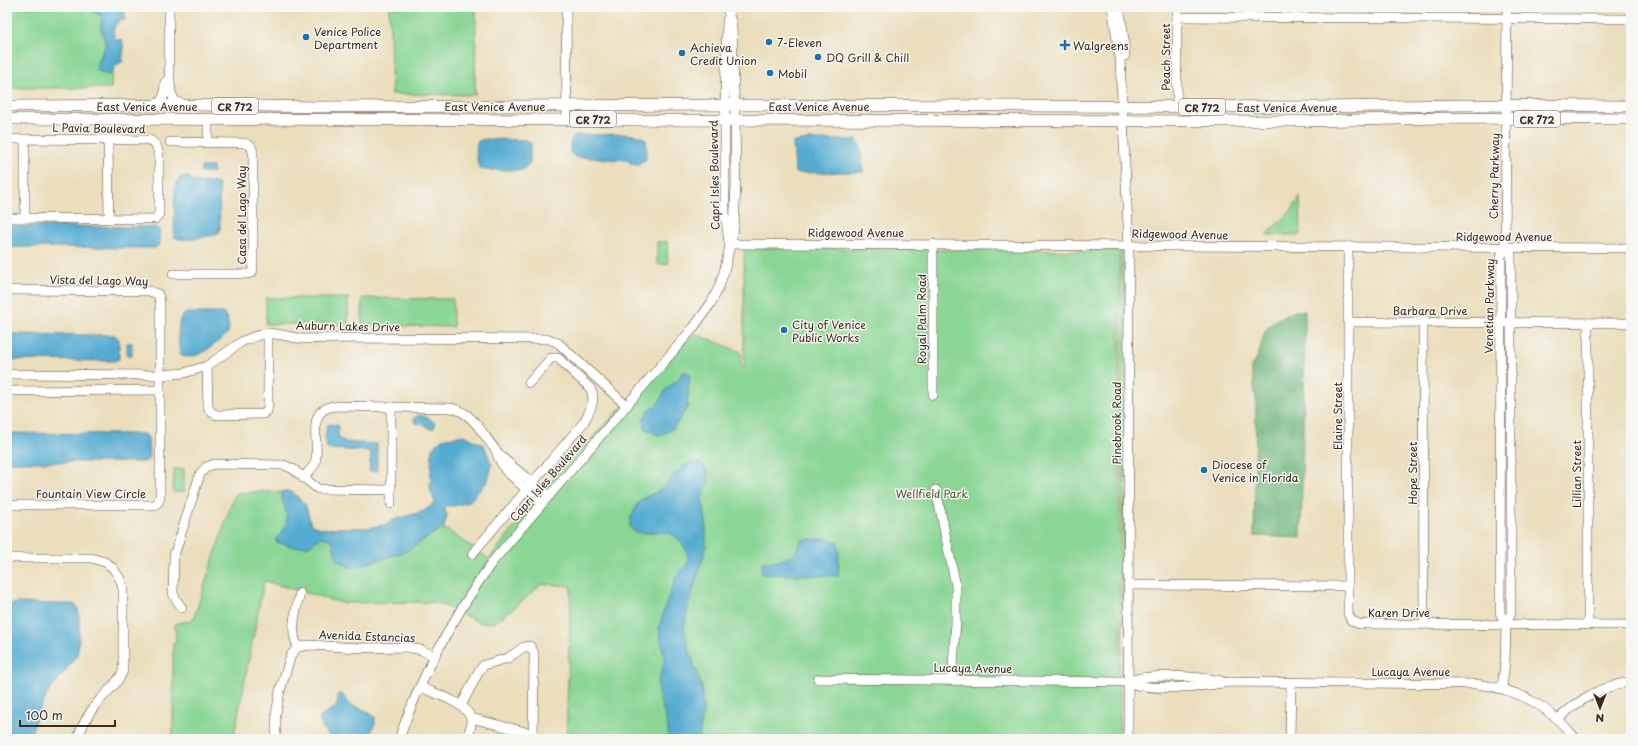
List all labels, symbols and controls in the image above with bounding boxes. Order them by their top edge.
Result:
place label: Venice Police Department [314,23,381,53]
street label: Peach Street [1157,23,1174,91]
marker: Venice Police Department [301,32,311,42]
place label: 7-Eleven [777,34,822,51]
marker: 7-Eleven [764,37,774,47]
place label: Walgreens [1073,37,1129,54]
place label: Achieva Credit Union [690,39,757,69]
marker: Walgreens [1060,40,1070,50]
marker: Achieva Credit Union [677,48,687,58]
place label: DQ Grill & Chill [826,49,909,66]
marker: DQ Grill & Chill [813,52,823,62]
place label: Mobil [778,65,807,82]
marker: Mobil [765,68,775,78]
street label: East Venice Avenue [97,98,197,115]
road number: CR 772 [212,98,258,114]
street label: East Venice Avenue [445,98,545,115]
street label: East Venice Avenue [769,98,869,115]
road number: CR 772 [1179,99,1225,115]
street label: East Venice Avenue [1237,99,1337,116]
road number: CR 772 [570,111,616,127]
road number: CR 772 [1514,111,1560,127]
street label: L Pavia Boulevard [52,119,146,137]
street label: Capri Isles Boulevard [705,120,723,230]
street label: Cherry Parkway [1485,133,1503,219]
street label: Casa del Lago Way [233,165,250,265]
street label: Ridgewood Avenue [808,224,904,241]
street label: Ridgewood Avenue [1132,225,1228,243]
street label: Ridgewood Avenue [1456,228,1552,245]
street label: Venetian Parkway [1480,258,1498,354]
street label: Vista del Lago Way [49,271,149,289]
street label: Royal Palm Road [913,274,930,364]
street label: Barbara Drive [1393,302,1467,319]
place label: City of Venice Public Works [792,316,866,346]
street label: Auburn Lakes Drive [296,317,400,335]
marker: City of Venice Public Works [779,325,789,335]
street label: Elaine Street [1329,381,1346,450]
street label: Pinebrook Road [1108,382,1125,464]
street label: Capri Isles Boulevard [506,431,591,525]
street label: Lillian Street [1568,439,1585,508]
street label: Hope Street [1404,441,1421,505]
place label: Diocese of Venice in Florida [1212,456,1299,486]
marker: Diocese of Venice in Florida [1199,465,1209,475]
street label: Fountain View Circle [36,485,146,502]
park label: Wellfield Park [896,485,968,502]
street label: Karen Drive [1368,604,1430,621]
street label: Avenida Estancias [319,626,415,646]
street label: Lucaya Avenue [933,659,1013,677]
street label: Lucaya Avenue [1372,663,1450,680]
north arrow [1580,688,1620,728]
scale bar [20,702,115,728]
text: 100 m [26,706,63,724]
text: N [1595,710,1604,727]

